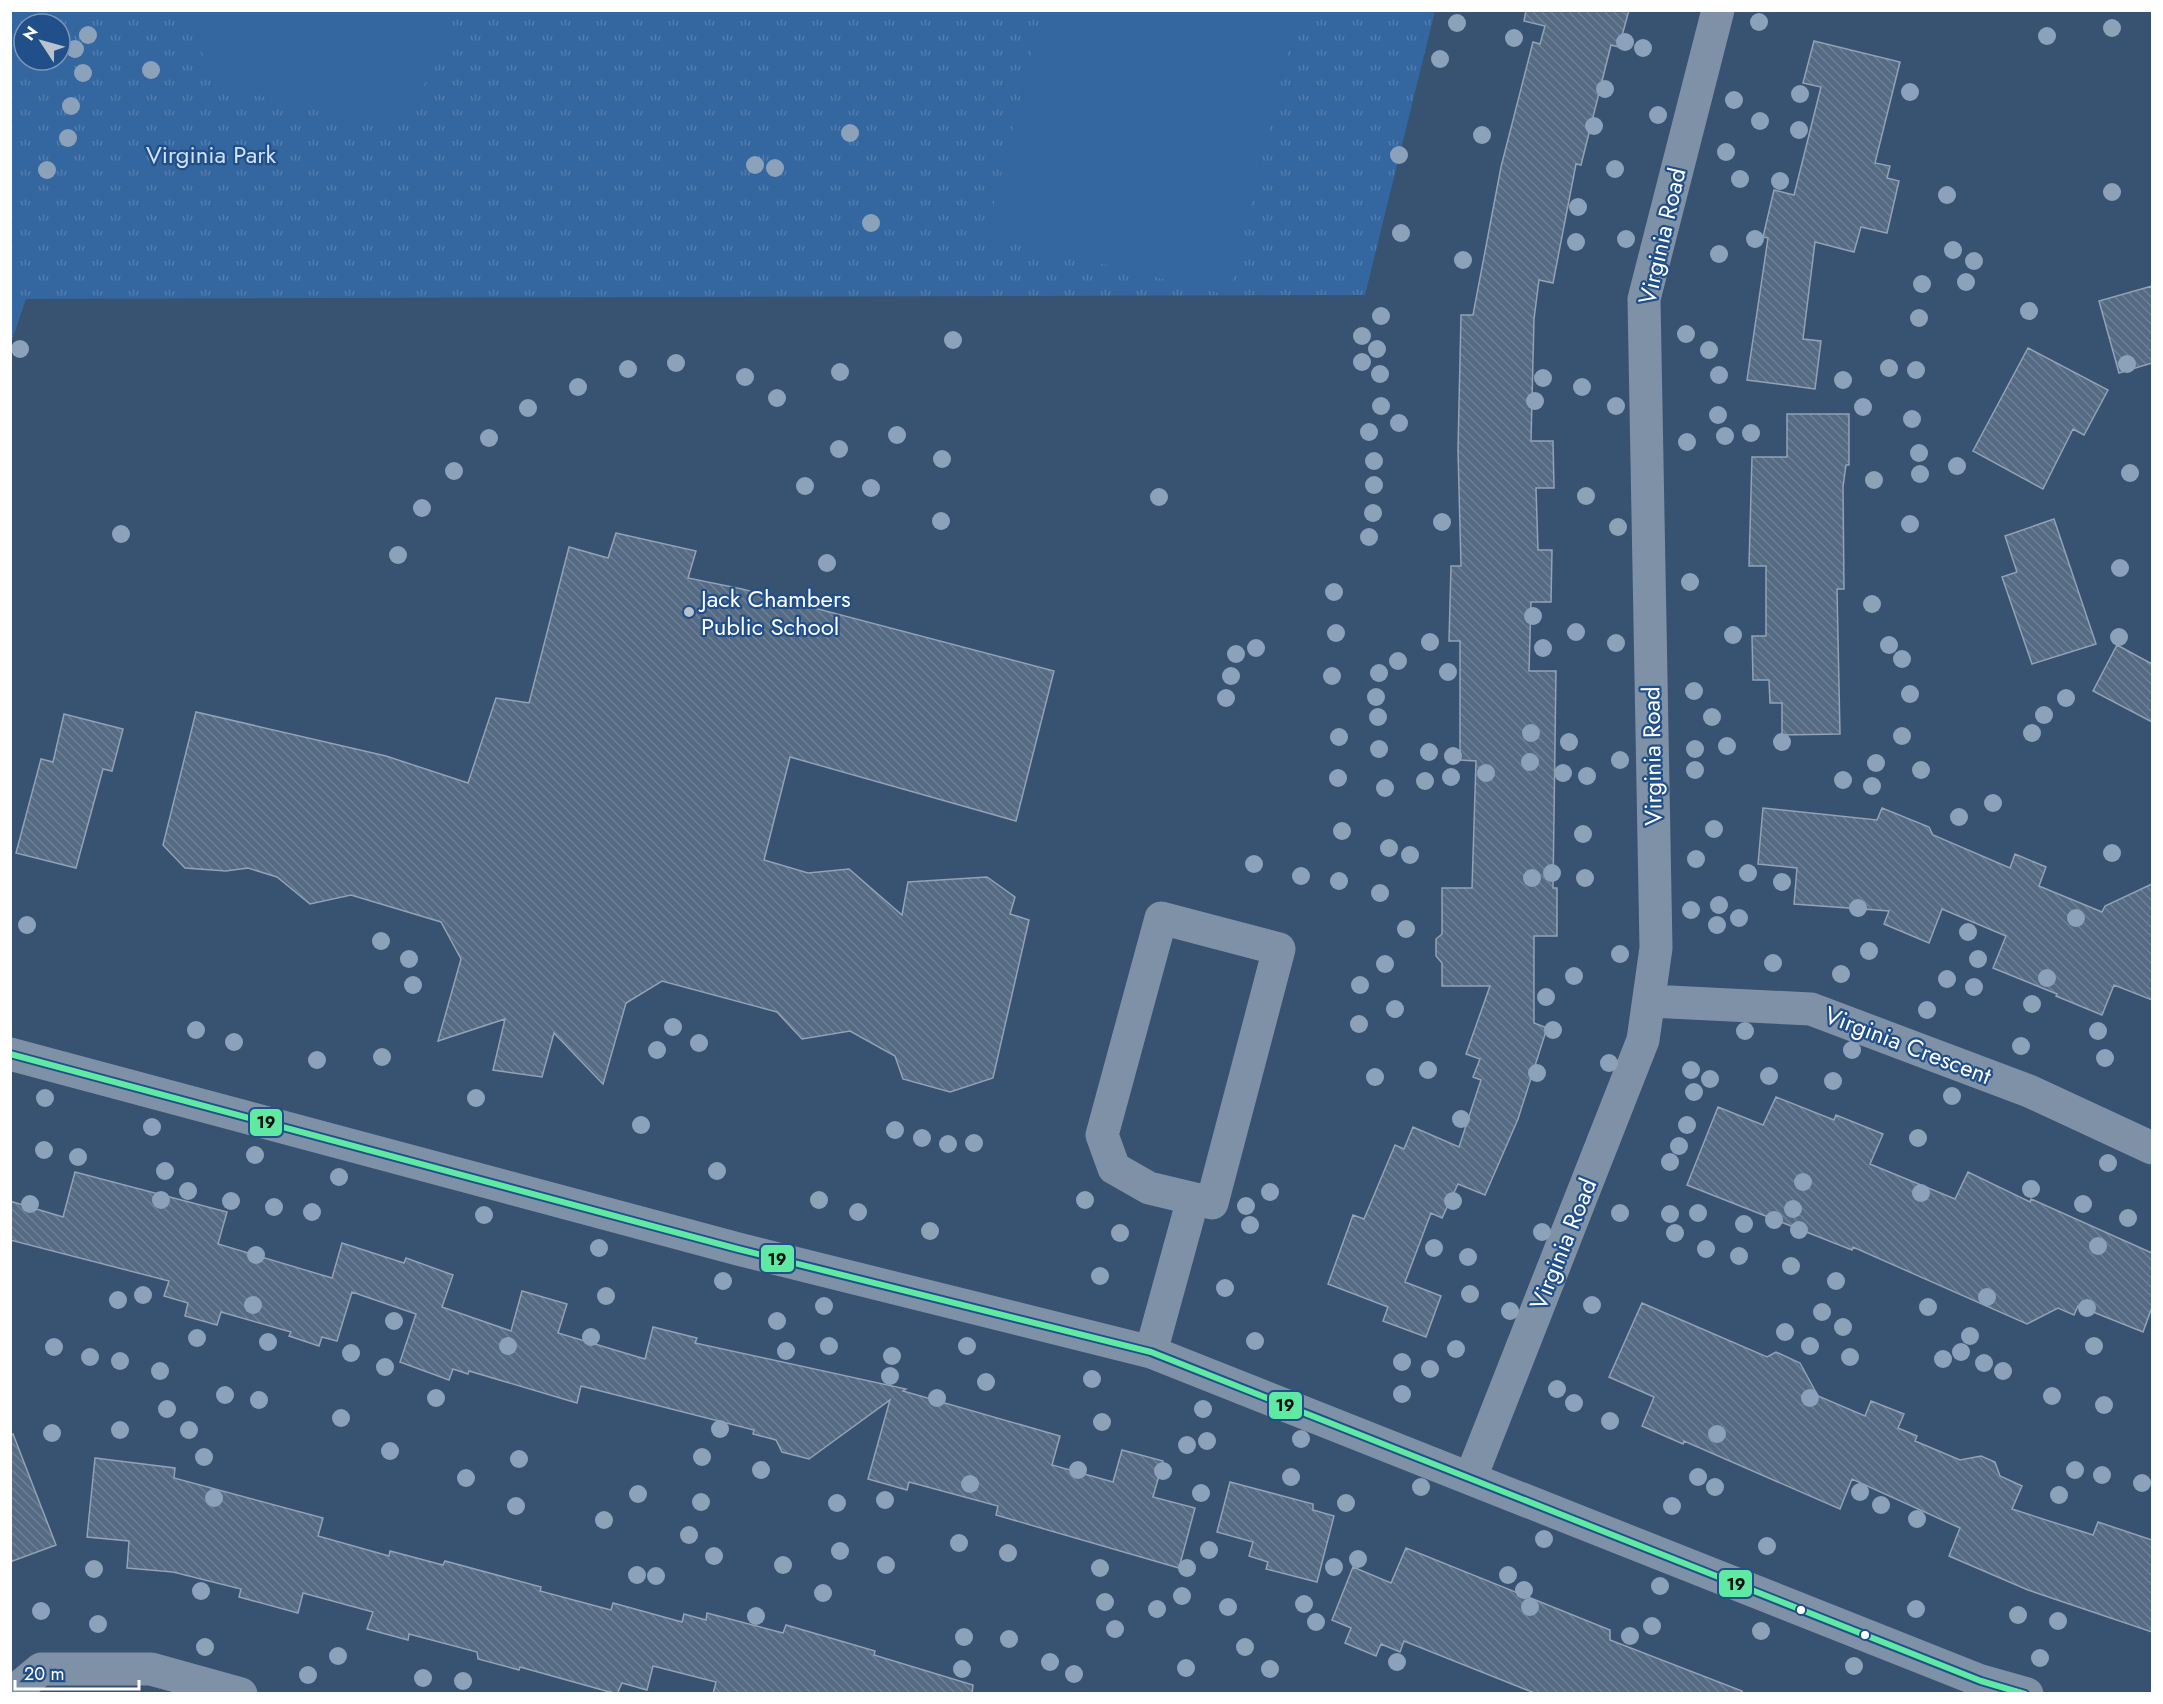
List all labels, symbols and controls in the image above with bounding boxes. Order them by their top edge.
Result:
north arrow [12,12,72,72]
text: N [17,22,43,45]
park label: Virginia Park [146,137,277,172]
street label: Virginia Road [1629,164,1695,308]
place label: Jack Chambers Public School [698,581,851,644]
marker: Jack Chambers Public School [682,605,696,619]
street label: Virginia Road [1633,686,1671,826]
street label: Virginia Crescent [1820,997,1997,1093]
line badge: 19 [249,1108,283,1137]
text: 19 [257,1111,275,1134]
street label: Virginia Road [1521,1173,1605,1315]
line badge: 19 [760,1244,795,1273]
text: 19 [768,1248,786,1271]
line badge: 19 [1268,1391,1303,1420]
text: 19 [1276,1394,1294,1417]
line badge: 19 [1718,1569,1753,1598]
text: 19 [1727,1573,1745,1596]
unlabelled marker [1795,1604,1807,1616]
unlabelled marker [1859,1629,1871,1641]
scale bar [15,1653,140,1691]
text: 20 m [24,1661,64,1687]

